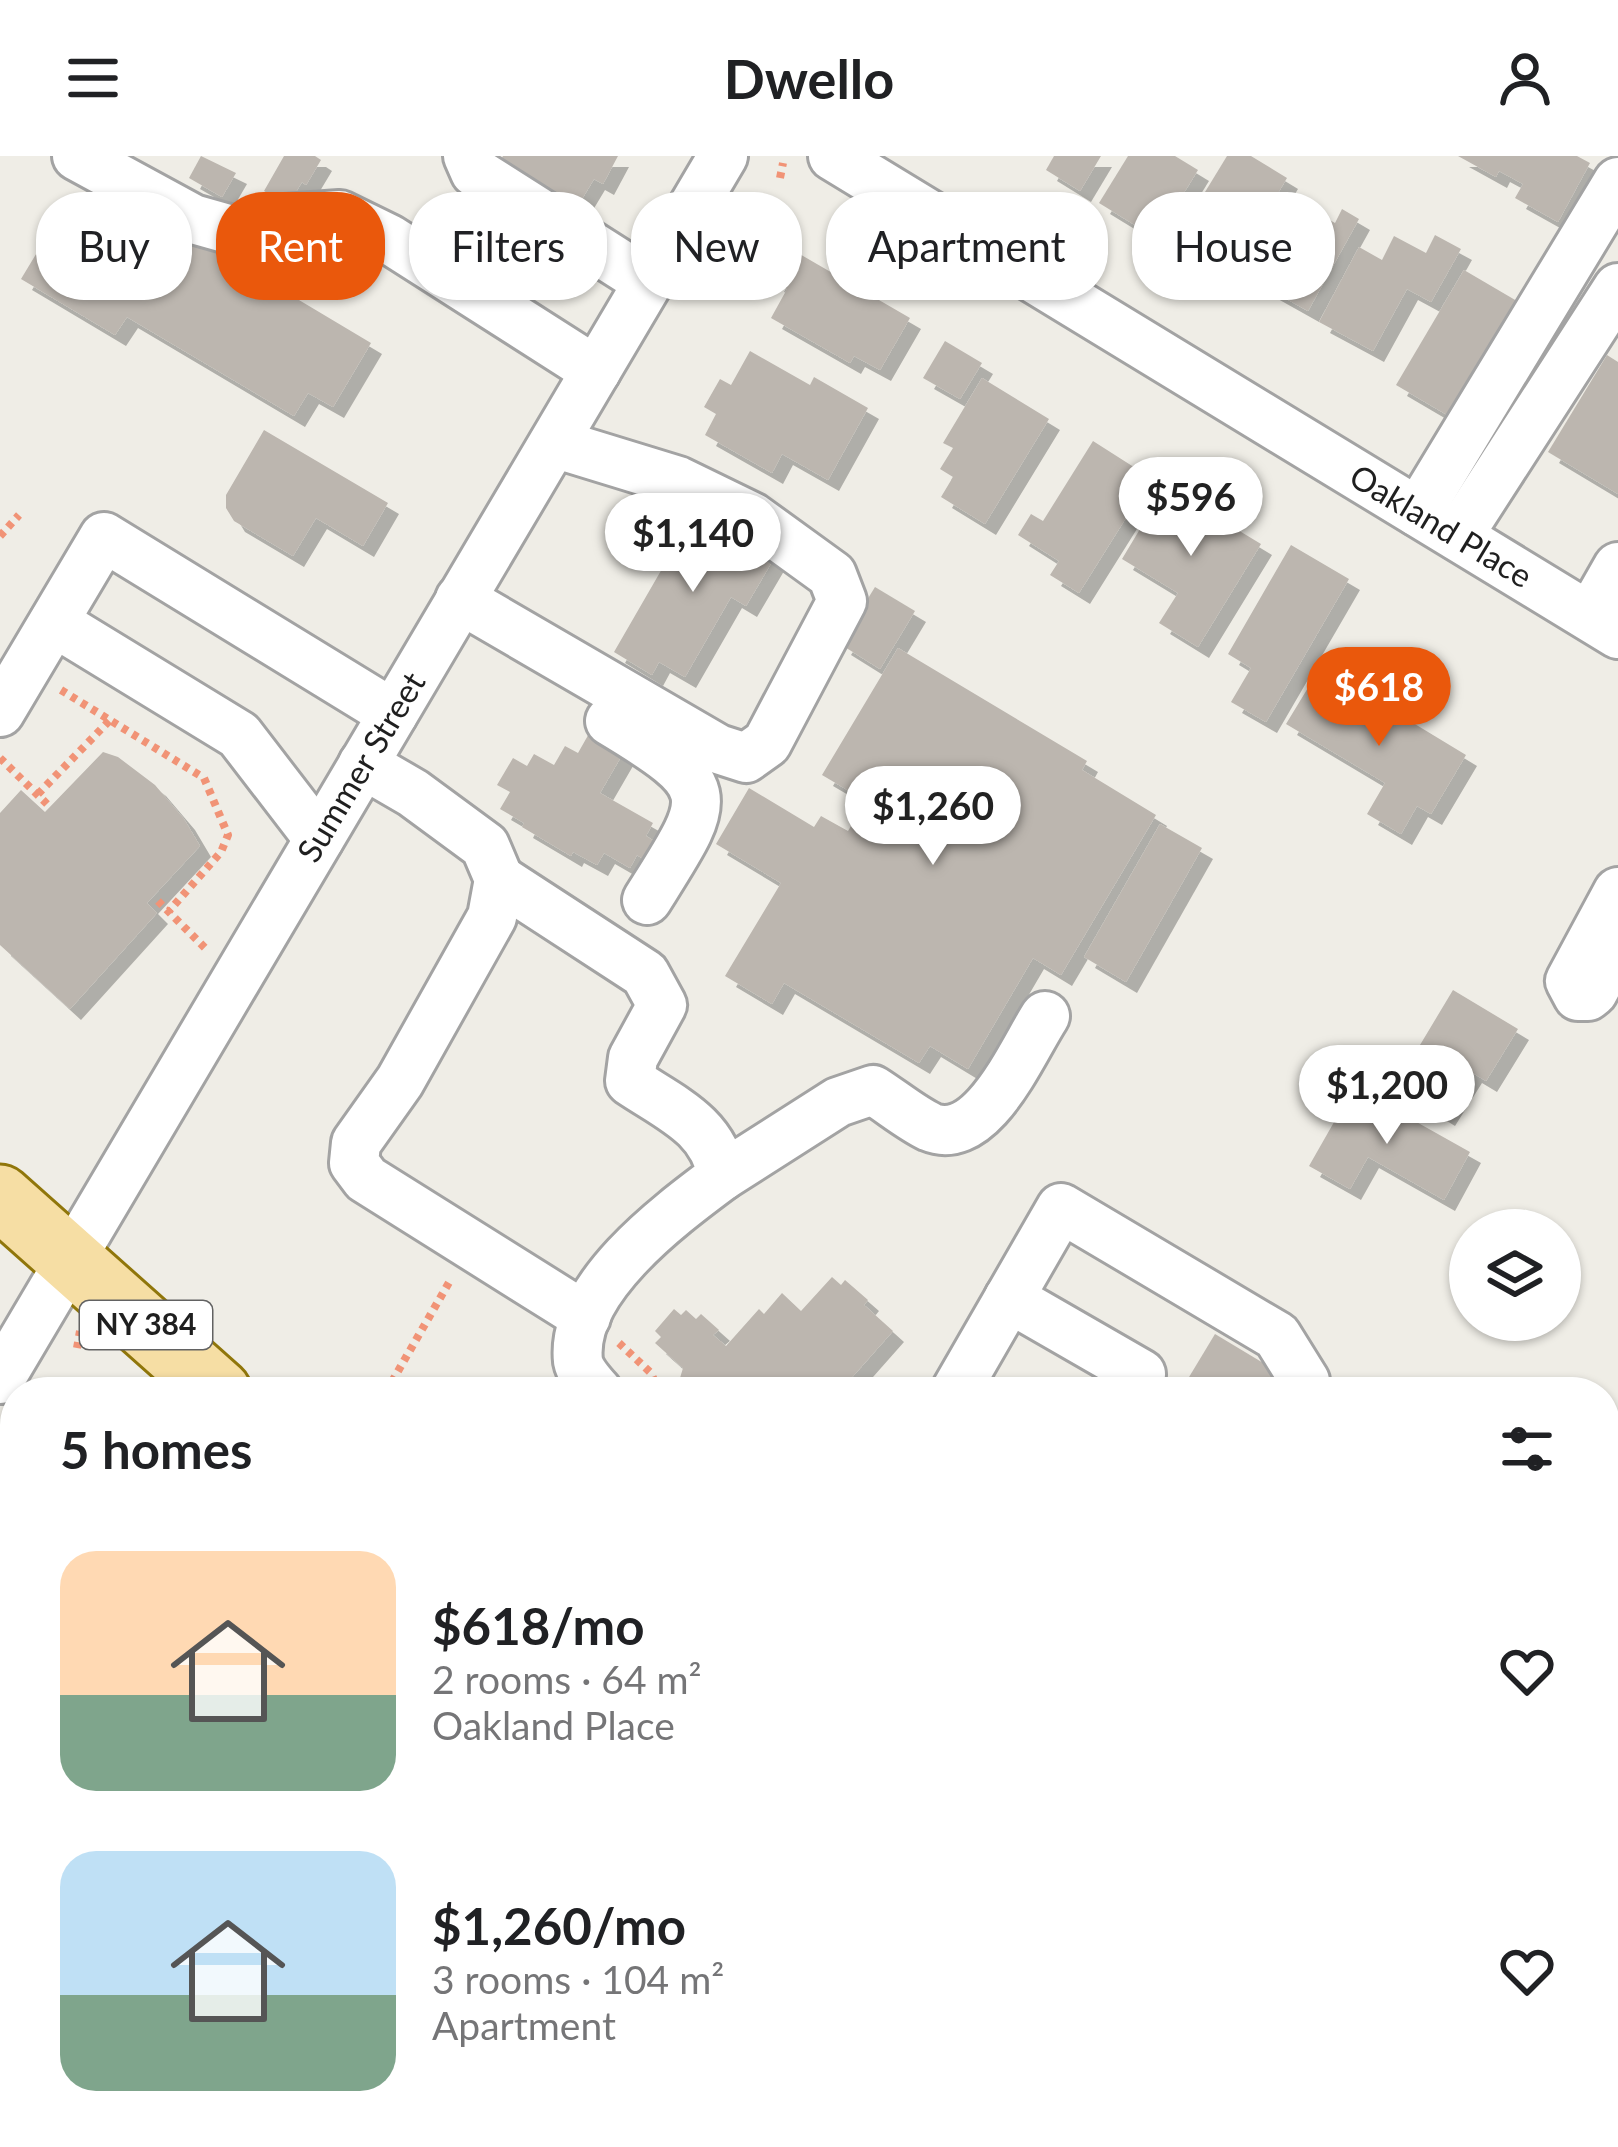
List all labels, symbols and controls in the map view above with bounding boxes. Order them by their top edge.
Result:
icon: menu [60,45,126,111]
icon: person [1492,45,1558,111]
text: Dwello [724,46,894,111]
chip: Buy [36,192,192,300]
chip: Rent [216,192,385,300]
chip: Filters [409,192,607,300]
chip: New [631,192,802,300]
chip: Apartment [826,192,1108,300]
chip: House [1132,192,1335,300]
street label: Oakland Place [1343,455,1540,595]
pin: $596 [1120,457,1262,559]
text: $596 [1146,473,1236,519]
pin: $1,140 [595,493,791,595]
text: $1,140 [632,509,754,555]
pin: $618 [1308,647,1450,749]
text: $618 [1334,663,1424,709]
street label: Summer Street [288,664,433,869]
pin: $1,260 [835,766,1031,868]
text: $1,260 [872,782,994,828]
pin: $1,200 [1289,1045,1485,1147]
text: $1,200 [1326,1061,1448,1107]
map controls [1449,1209,1581,1341]
button: layers [1449,1209,1581,1341]
road number: NY 384 [80,1301,212,1349]
icon: filters [1494,1416,1560,1482]
text: 5 homes [60,1419,252,1480]
text: $618/mo [432,1595,645,1656]
icon: home [156,1599,300,1743]
icon: heart [1494,1638,1560,1704]
text: 2 rooms · 64 m² [432,1656,702,1702]
text: Oakland Place [432,1702,675,1748]
text: $1,260/mo [432,1895,686,1956]
icon: home [156,1899,300,2043]
icon: heart [1494,1938,1560,2004]
text: 3 rooms · 104 m² [432,1956,724,2002]
text: Apartment [432,2002,616,2048]

